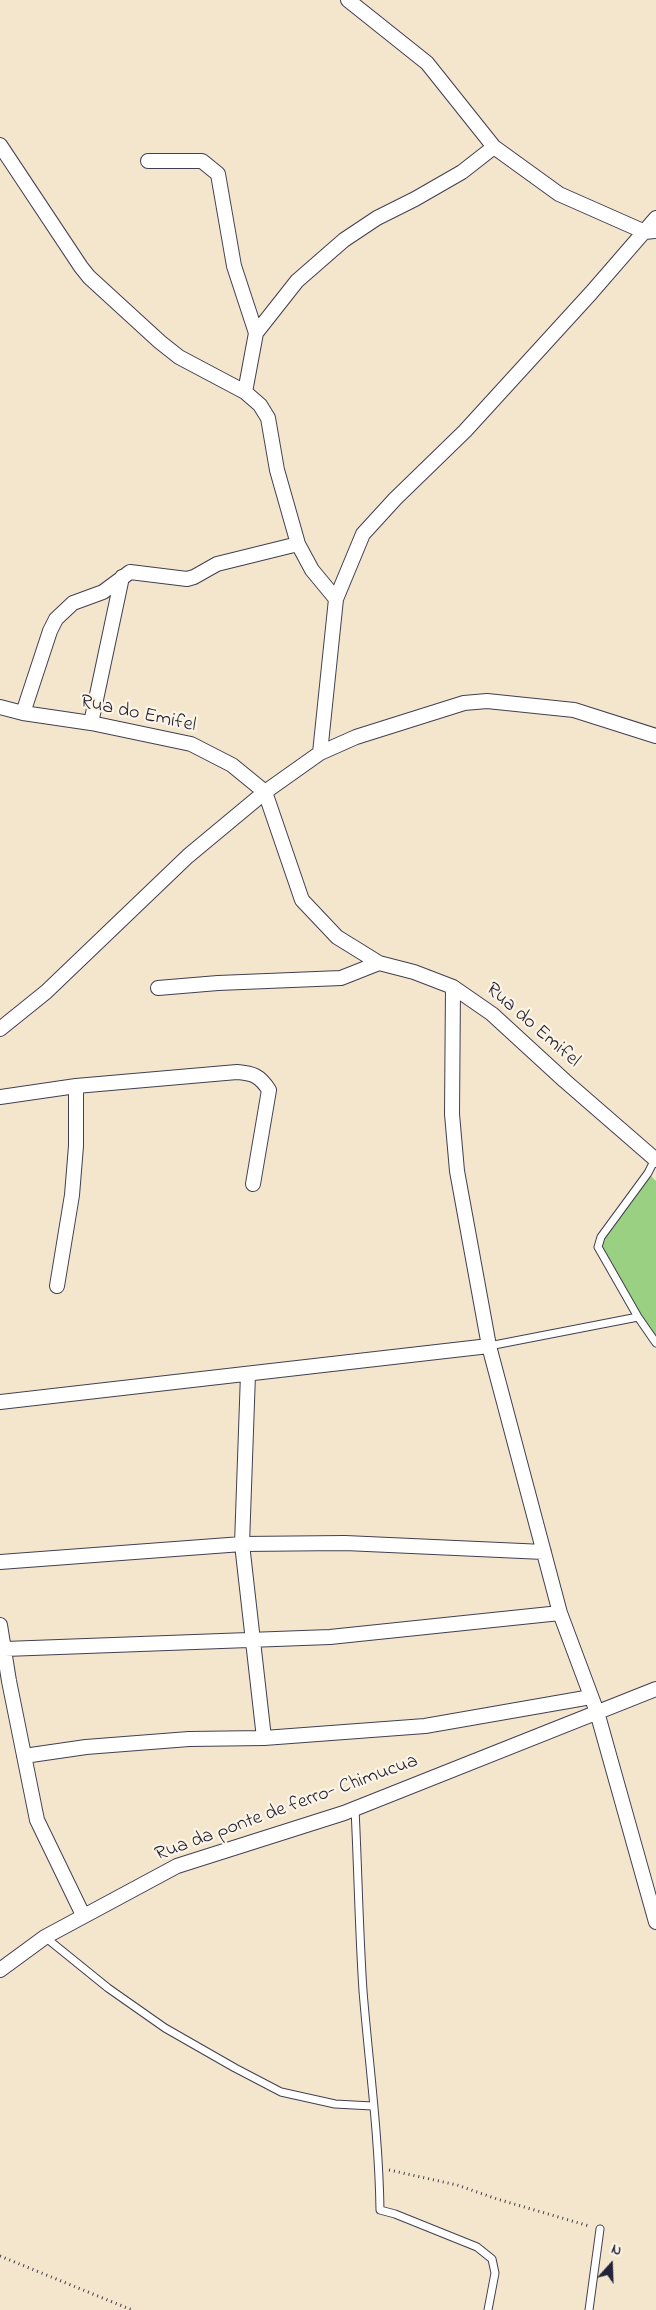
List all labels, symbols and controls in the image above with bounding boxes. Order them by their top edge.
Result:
street label: Rua do Emifel [78,691,198,739]
street label: Rua do Emifel [480,978,584,1074]
street label: Rua da ponte de ferro- Chimucua [152,1750,422,1868]
text: N [608,2239,624,2262]
north arrow [586,2240,636,2290]

